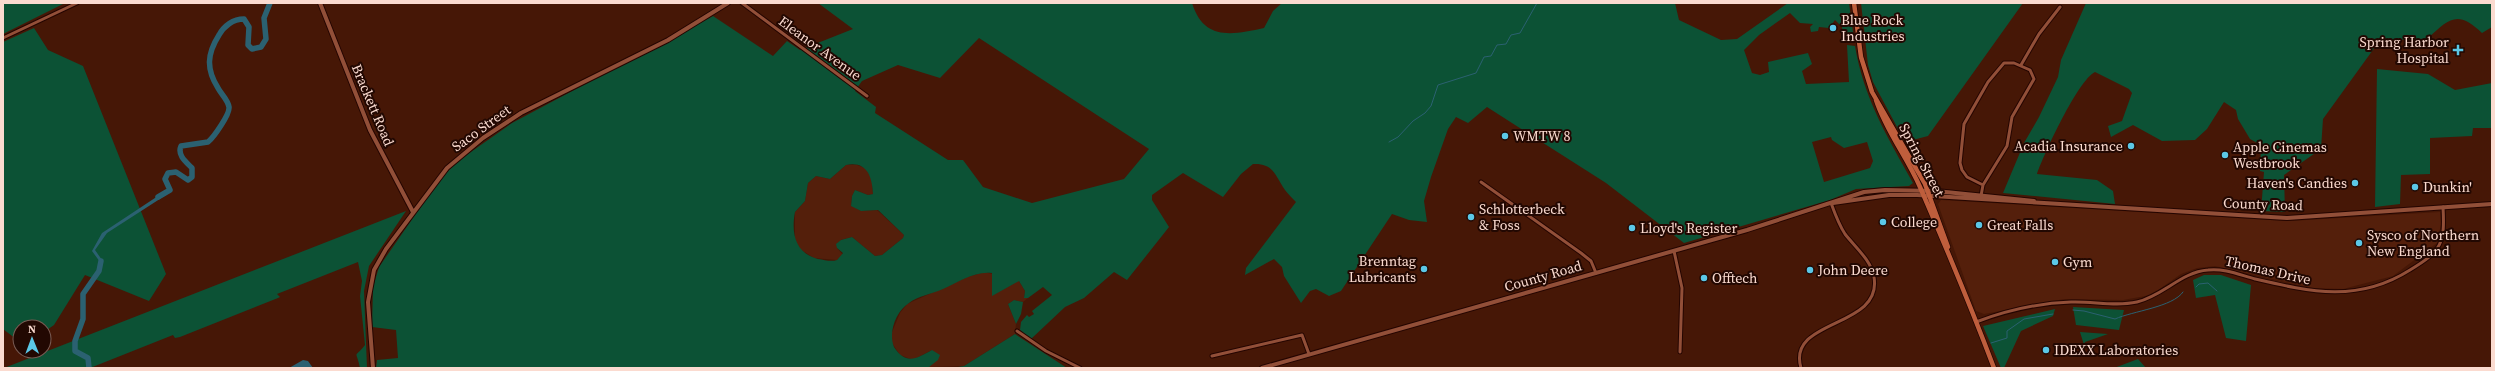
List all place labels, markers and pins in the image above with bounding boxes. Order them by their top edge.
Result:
place label: Blue Rock Industries [1841,10,1905,46]
marker: Blue Rock Industries [1828,23,1838,33]
place label: Spring Harbor Hospital [2359,32,2449,68]
marker: Spring Harbor Hospital [2452,44,2464,56]
place label: WMTW 8 [1513,126,1571,146]
marker: WMTW 8 [1500,131,1510,141]
place label: Acadia Insurance [2014,136,2123,156]
place label: Apple Cinemas Westbrook [2233,137,2327,173]
marker: Acadia Insurance [2126,141,2136,151]
marker: Apple Cinemas Westbrook [2220,150,2230,160]
place label: Haven's Candies [2247,173,2347,193]
place label: Dunkin' [2423,177,2472,197]
marker: Haven's Candies [2350,178,2360,188]
marker: Dunkin' [2410,182,2420,192]
place label: Schlotterbeck & Foss [1479,199,1565,235]
marker: Schlotterbeck & Foss [1466,212,1476,222]
place label: College [1891,212,1937,232]
place label: Great Falls [1987,215,2053,235]
marker: College [1878,217,1888,227]
place label: Lloyd's Register [1640,218,1737,238]
marker: Great Falls [1974,220,1984,230]
marker: Lloyd's Register [1627,223,1637,233]
place label: Sysco of Northern New England [2367,225,2480,261]
marker: Sysco of Northern New England [2354,238,2364,248]
place label: Brenntag Lubricants [1349,251,1416,287]
place label: Gym [2063,252,2093,272]
marker: Gym [2050,257,2060,267]
place label: John Deere [1817,260,1888,280]
marker: Brenntag Lubricants [1419,264,1429,274]
marker: John Deere [1805,265,1815,275]
place label: Offtech [1712,268,1757,288]
marker: Offtech [1699,273,1709,283]
place label: IDEXX Laboratories [2054,340,2178,360]
marker: IDEXX Laboratories [2041,345,2051,355]

